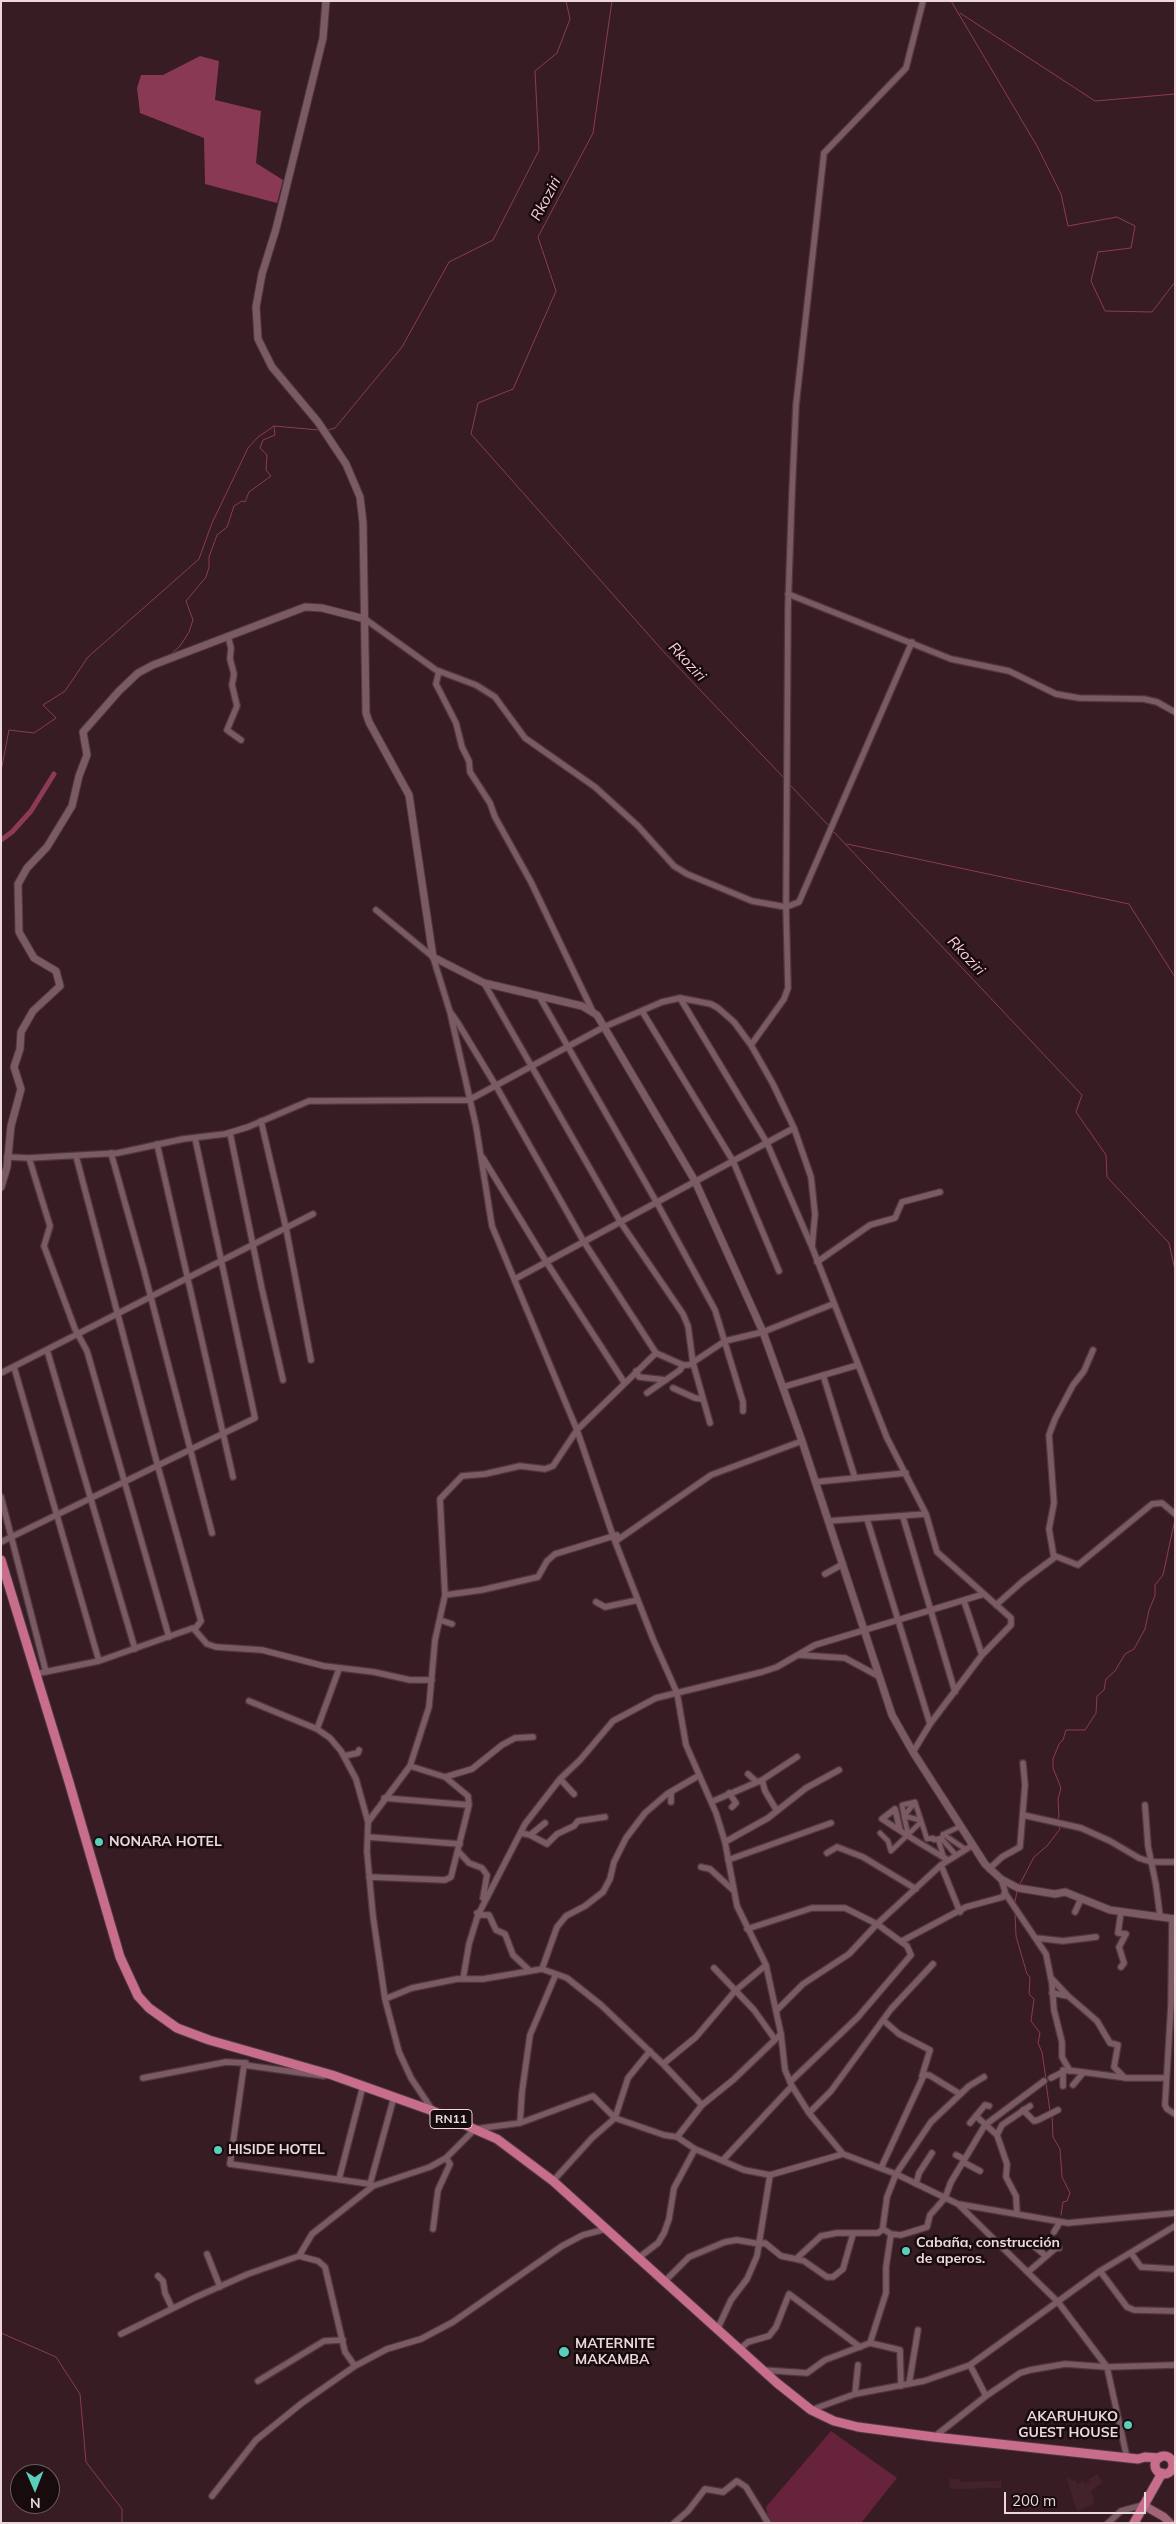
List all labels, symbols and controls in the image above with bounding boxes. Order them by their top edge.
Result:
water label: Rkoziri [527,174,565,224]
water label: Rkoziri [664,639,710,685]
water label: Rkoziri [943,933,989,979]
place label: NONARA HOTEL [109,1834,222,1850]
marker: NONARA HOTEL [93,1836,105,1848]
road number: RN11 [430,2110,472,2128]
place label: HISIDE HOTEL [228,2142,325,2158]
marker: HISIDE HOTEL [212,2144,224,2156]
place label: Cabaña, construcción de aperos. [916,2235,1060,2268]
marker: Cabaña, construcción de aperos. [900,2245,912,2257]
place label: MATERNITE MAKAMBA [575,2336,655,2368]
marker: MATERNITE MAKAMBA [557,2345,571,2359]
place label: AKARUHUKO GUEST HOUSE [1018,2409,1118,2442]
marker: AKARUHUKO GUEST HOUSE [1122,2419,1134,2431]
north arrow [10,2464,60,2514]
scale bar [1006,2482,1148,2514]
text: 200 m [1012,2491,1056,2510]
text: N [30,2494,41,2512]

